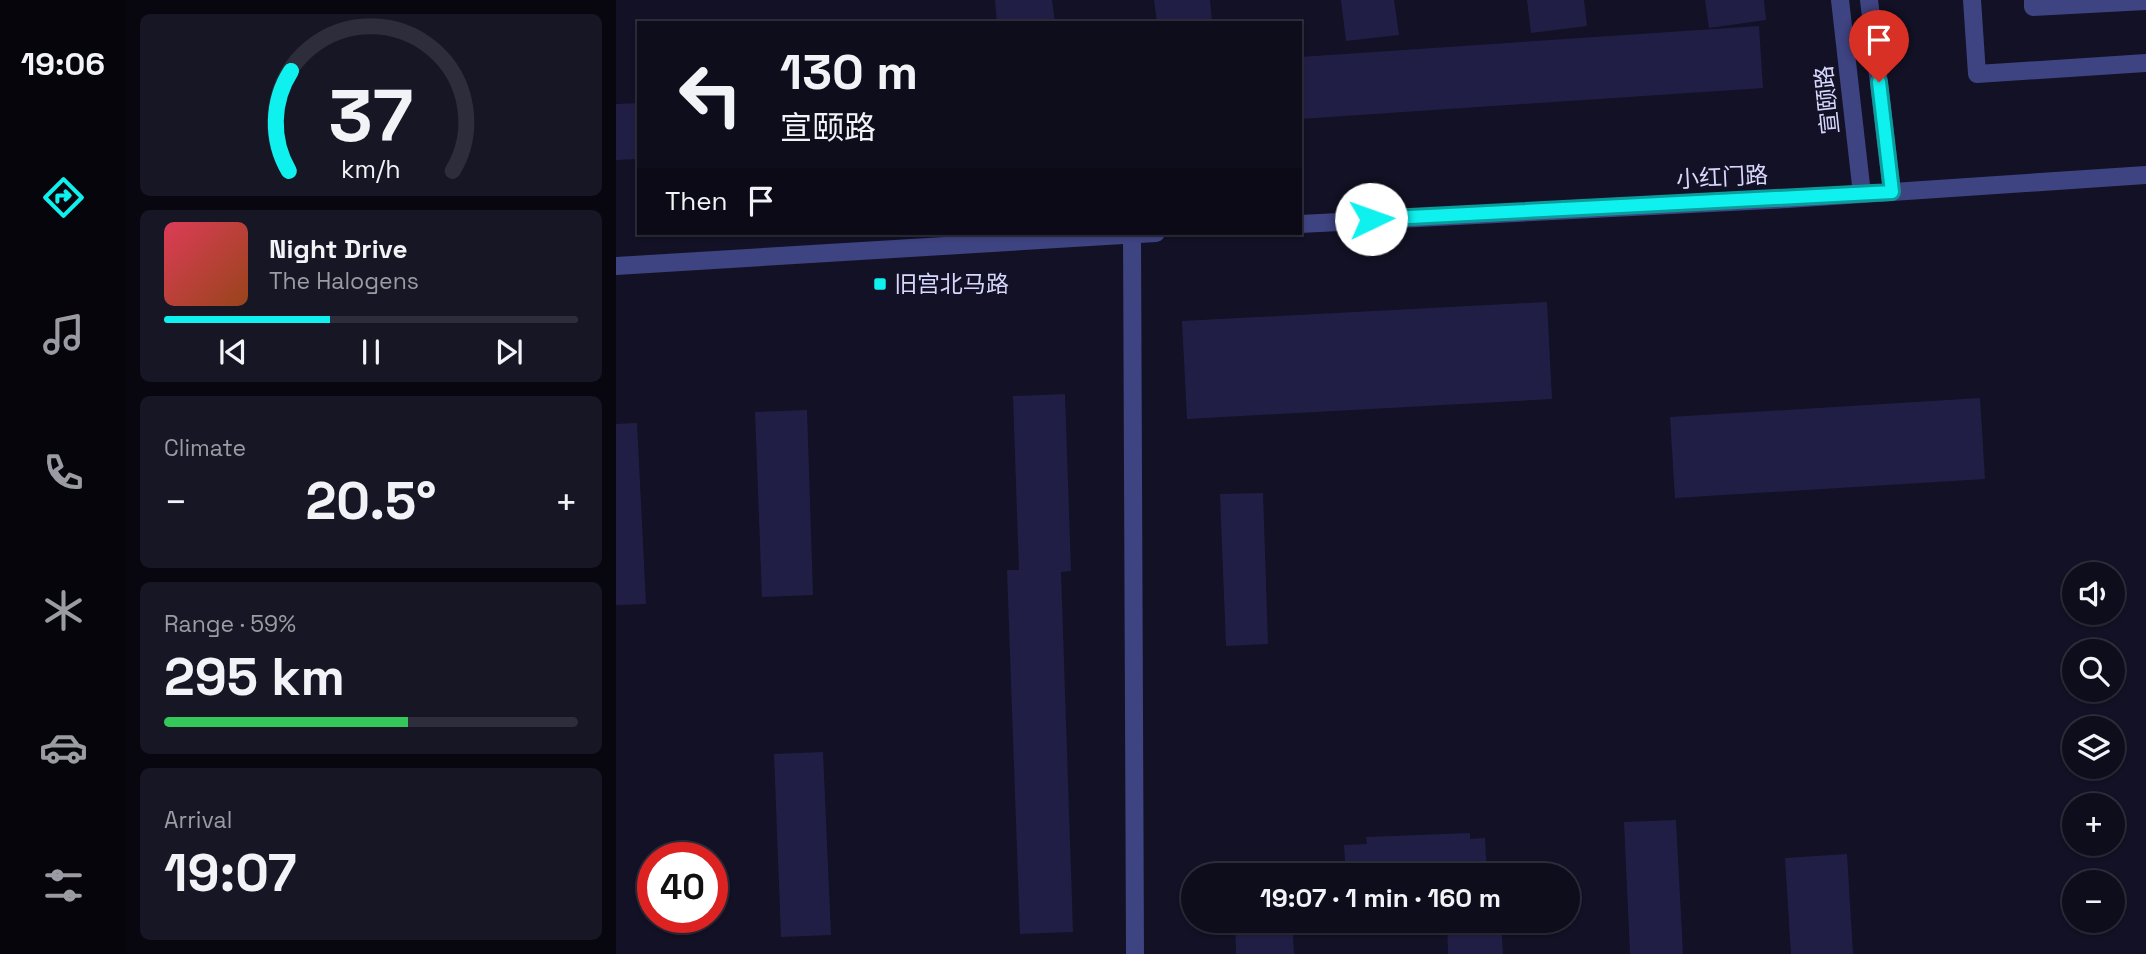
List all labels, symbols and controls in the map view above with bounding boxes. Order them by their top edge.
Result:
pin [1849,10,1909,82]
icon: arrive [1860,21,1898,59]
text: 130 m [780,41,918,103]
text: 19:06 [21,44,105,84]
icon: left [665,49,756,140]
street label: 宣颐路 [1808,64,1846,136]
text: 37 [329,69,413,162]
text: 宣颐路 [780,108,876,148]
text: km/h [341,153,401,185]
street label: 小红门路 [1675,160,1769,194]
icon: directions [39,173,88,222]
icon: arrive [742,182,780,220]
position arrow [1334,182,1408,256]
text: Then [665,184,728,218]
text: Night Drive [269,232,407,266]
text: The Halogens [269,266,419,296]
place label: 旧宫北马路 [894,269,1009,299]
marker: 旧宫北马路 [872,276,888,292]
icon: music [39,310,88,359]
icon: previous [214,333,252,371]
icon: pause [352,333,390,371]
icon: next [490,333,528,371]
text: Climate [164,433,246,463]
icon: phone [39,448,88,497]
text: 20.5° [305,468,437,534]
text: − [164,478,188,526]
text: + [554,478,578,526]
map controls [2062,562,2125,933]
button: sound [2062,562,2125,625]
icon: climate [39,586,88,635]
text: Range · 59% [164,609,296,639]
button: search [2062,639,2125,702]
text: 295 km [164,644,345,710]
button: layers [2062,716,2125,779]
icon: car [39,723,88,772]
button: + [2062,793,2125,856]
text: Arrival [164,805,232,835]
text: 19:07 [164,840,297,906]
speed limit sign: 40 [637,842,728,933]
icon: filters [39,861,88,910]
button: − [2062,870,2125,933]
text: 19:07 · 1 min · 160 m [1260,881,1501,915]

